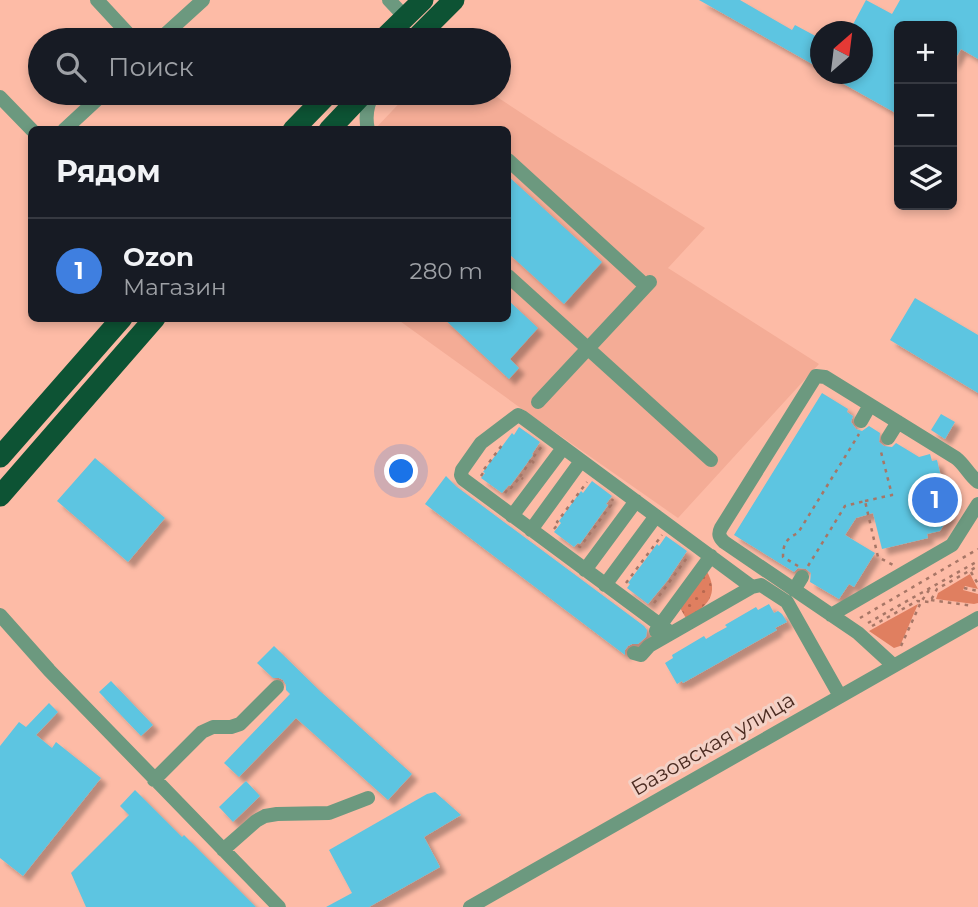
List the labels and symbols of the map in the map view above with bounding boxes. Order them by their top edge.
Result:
north arrow [810,21,873,84]
your location [384,454,418,488]
pin: 1 [912,474,958,526]
street label: Базовская улица [627,687,799,801]

